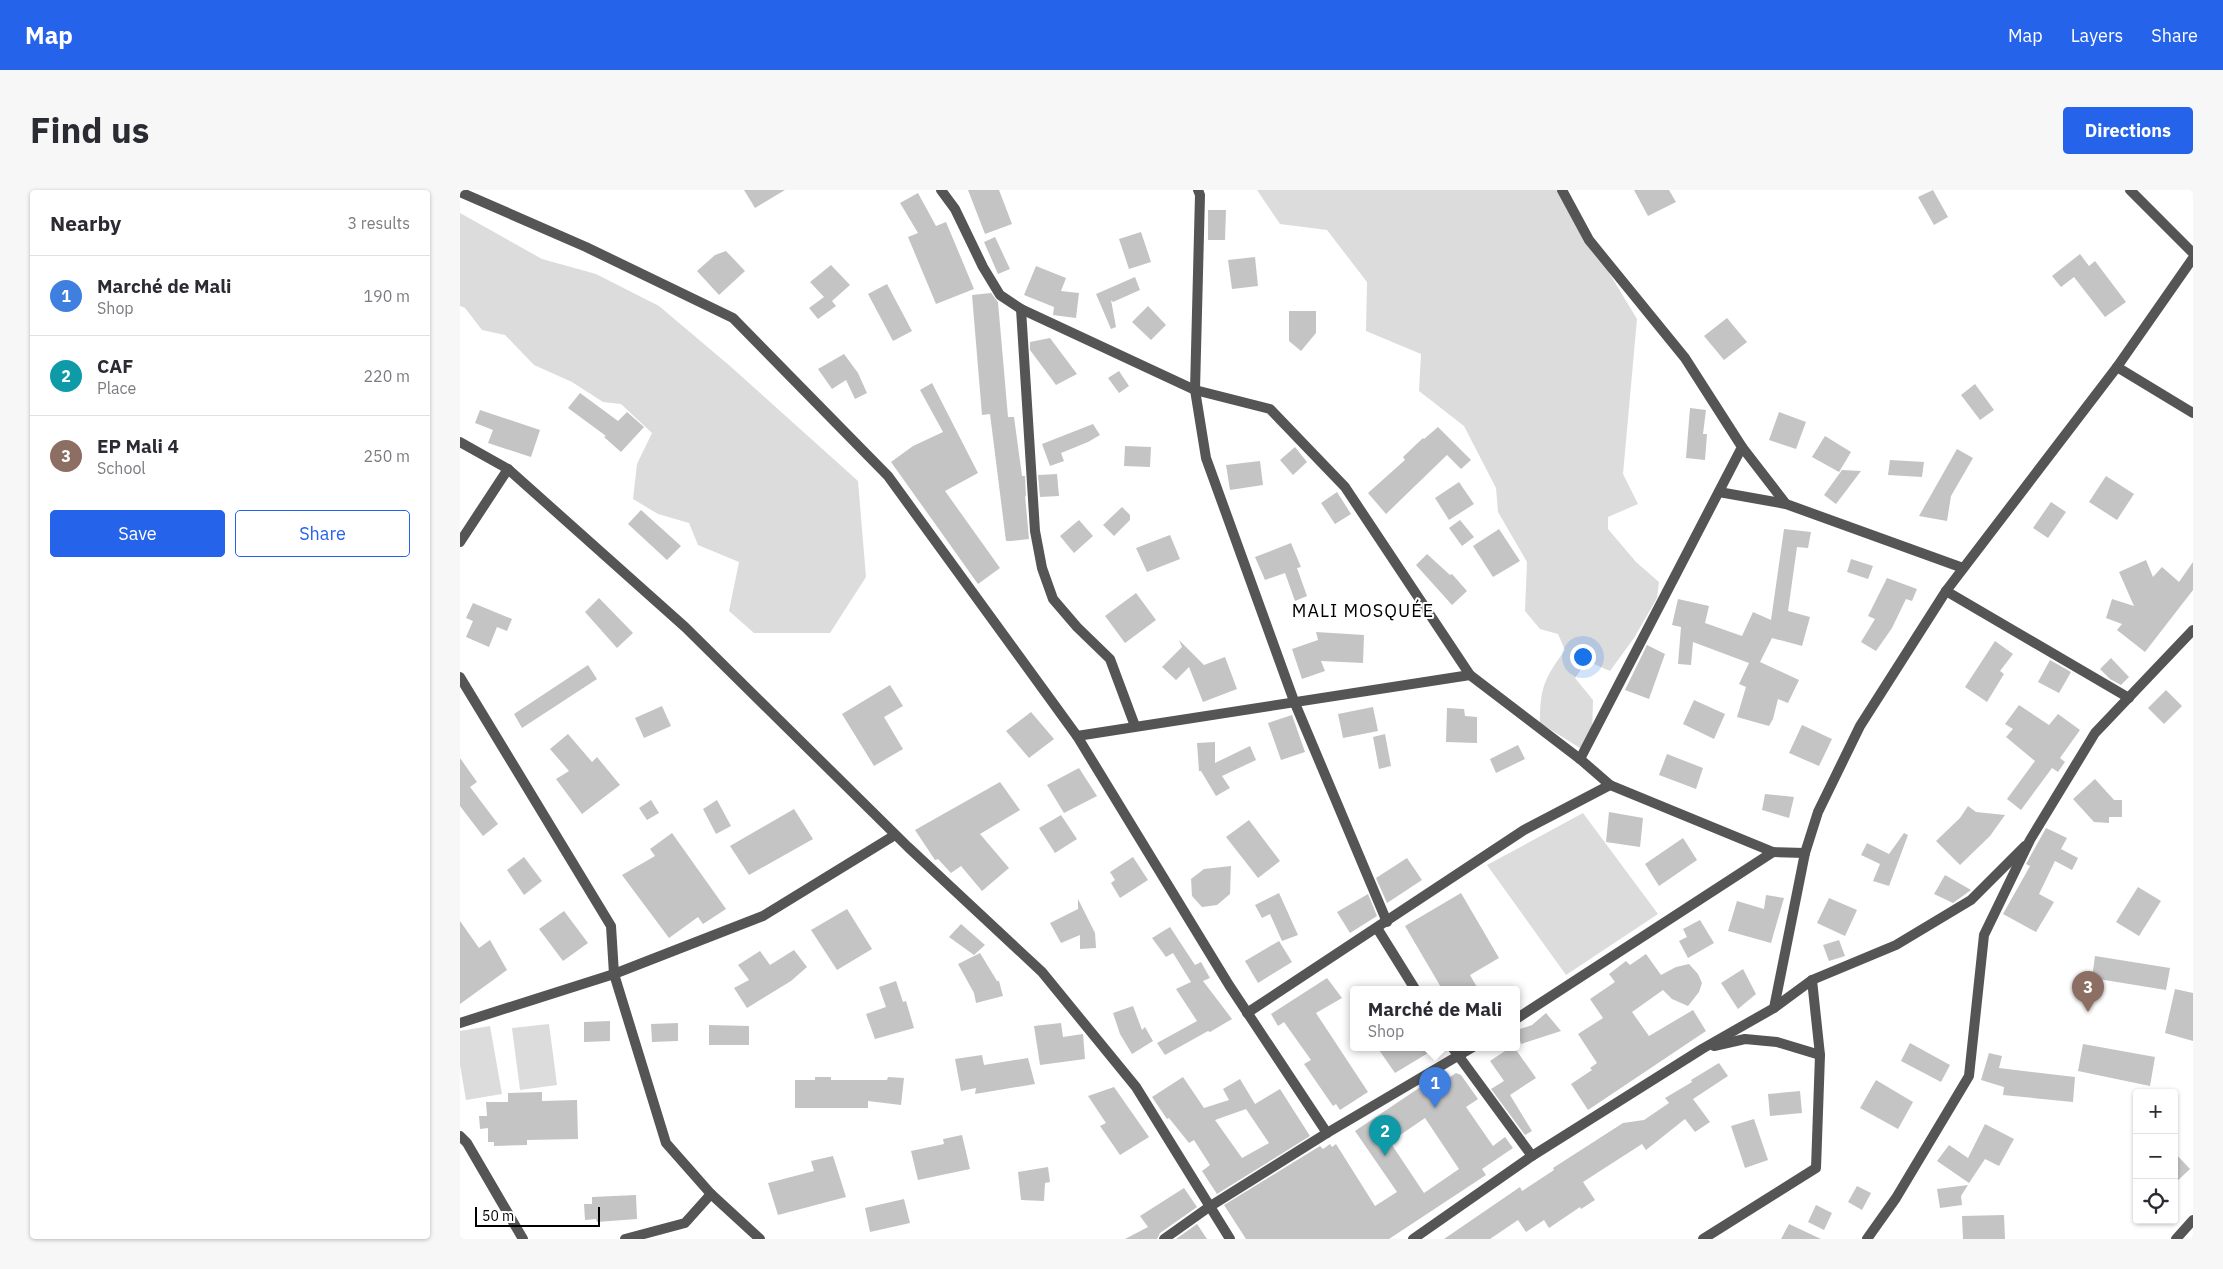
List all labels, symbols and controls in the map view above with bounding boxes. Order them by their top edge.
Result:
text: Map [25,19,73,51]
text: Map [2008,24,2043,47]
text: Layers [2071,24,2123,47]
text: Share [2151,24,2198,47]
text: Find us [30,107,149,153]
button: Directions [2063,107,2193,154]
text: Nearby [50,209,121,237]
text: 3 results [347,213,410,233]
text: Marché de Mali [97,274,232,298]
text: 1 [61,286,71,306]
text: 190 m [363,286,410,306]
text: Shop [97,298,134,318]
text: CAF [97,354,133,378]
text: 2 [61,366,71,386]
text: 220 m [363,366,410,386]
text: Place [97,378,136,398]
text: EP Mali 4 [97,434,179,458]
text: 3 [61,446,71,466]
text: 250 m [363,446,410,466]
text: School [97,458,146,478]
button: Save [50,510,225,557]
button: Share [235,510,410,557]
district label: MALI MOSQUÉE [1292,599,1434,622]
your location [1570,644,1596,670]
pin: 3 [2072,971,2104,1012]
popup [1350,986,1520,1051]
text: Marché de Mali [1368,997,1502,1021]
text: Shop [1368,1021,1404,1041]
pin: 1 [1419,1067,1451,1108]
map controls [2133,1089,2178,1224]
button: + [2133,1089,2178,1134]
pin: 2 [1369,1115,1401,1156]
button: − [2133,1134,2178,1179]
button: locate [2133,1179,2178,1224]
scale bar [475,1204,600,1227]
text: 50 m [482,1207,514,1225]

